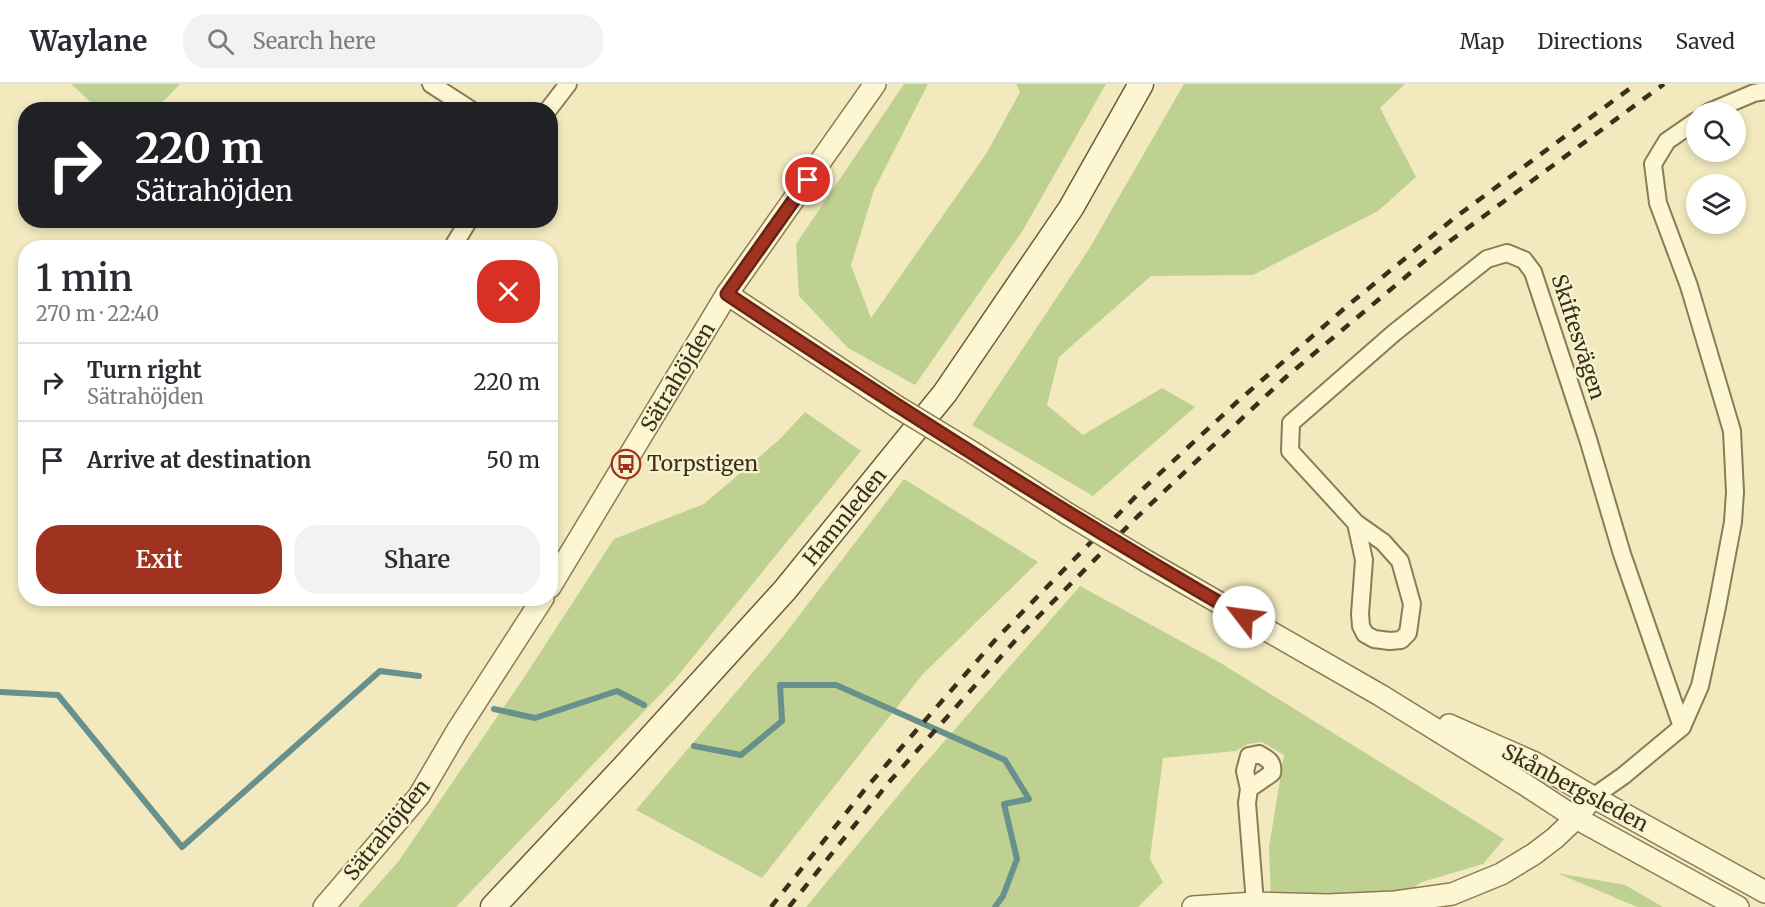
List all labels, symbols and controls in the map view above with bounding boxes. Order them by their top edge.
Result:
search box [183,14,603,68]
text: Waylane [30,23,147,59]
icon: search [204,25,237,58]
text: Search here [252,27,376,55]
text: Map [1460,28,1504,55]
text: Directions [1537,28,1642,55]
text: Saved [1675,28,1735,55]
map controls [1686,102,1746,234]
button: search [1686,102,1746,162]
text: 220 m [135,122,263,174]
icon: right [36,126,114,204]
pin [782,154,833,205]
icon: arrive [791,163,824,196]
text: Sätrahöjden [135,174,293,208]
button: layers [1686,174,1746,234]
text: 1 min [36,256,133,301]
button: close [477,260,540,323]
street label: Skiftesvägen [1546,271,1611,403]
text: 270 m · 22:40 [36,301,159,326]
street label: Sätrahöjden [634,317,721,436]
text: Turn right [87,356,201,384]
icon: right [36,366,69,399]
text: 220 m [473,368,540,396]
text: Sätrahöjden [87,384,204,409]
icon: arrive [36,444,69,477]
text: Arrive at destination [87,446,311,474]
text: 50 m [486,446,540,474]
bus stop icon: Torpstigen [610,448,642,480]
place label: Torpstigen [647,450,758,477]
street label: Hamnleden [797,462,892,571]
button: Exit [36,525,282,594]
button: Share [294,525,540,594]
position arrow [1212,585,1276,649]
street label: Skånbergsleden [1497,738,1653,838]
street label: Sätrahöjden [338,773,436,886]

